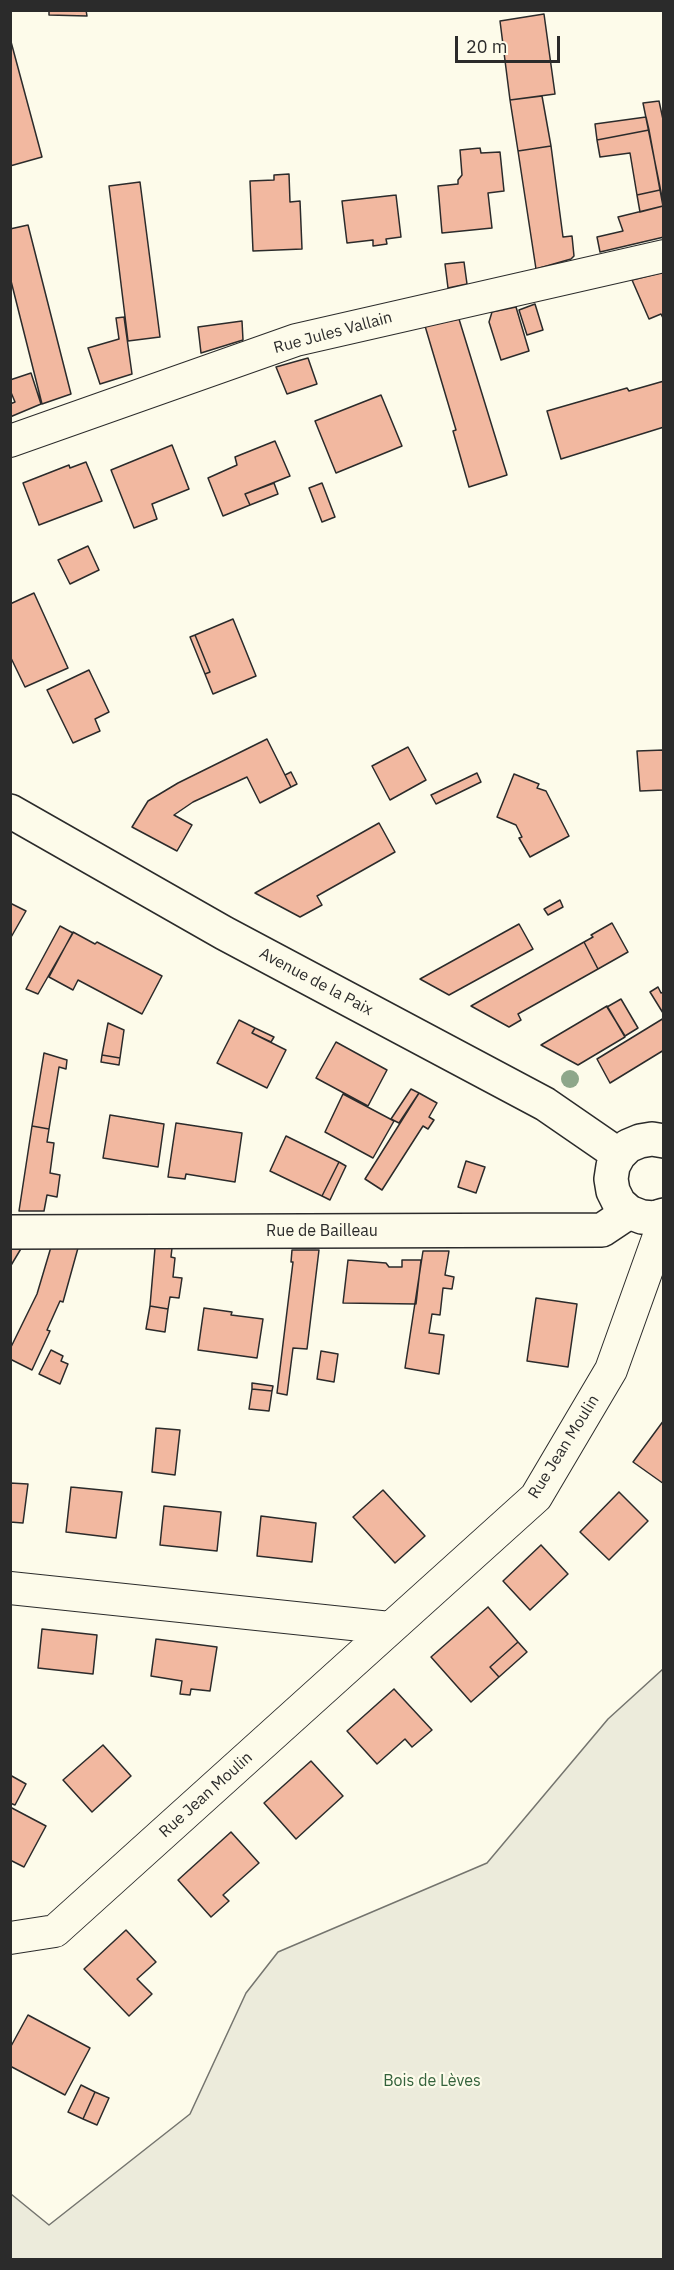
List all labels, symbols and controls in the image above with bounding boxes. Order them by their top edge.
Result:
scale bar [458,24,563,62]
text: 20 m [466,35,508,58]
street label: Rue Jules Vallain [272,308,394,358]
street label: Avenue de la Paix [256,944,376,1020]
street label: Rue de Bailleau [266,1221,378,1241]
street label: Rue Jean Moulin [524,1392,604,1502]
street label: Rue Jean Moulin [155,1748,257,1842]
park label: Bois de Lèves [383,2071,481,2091]

